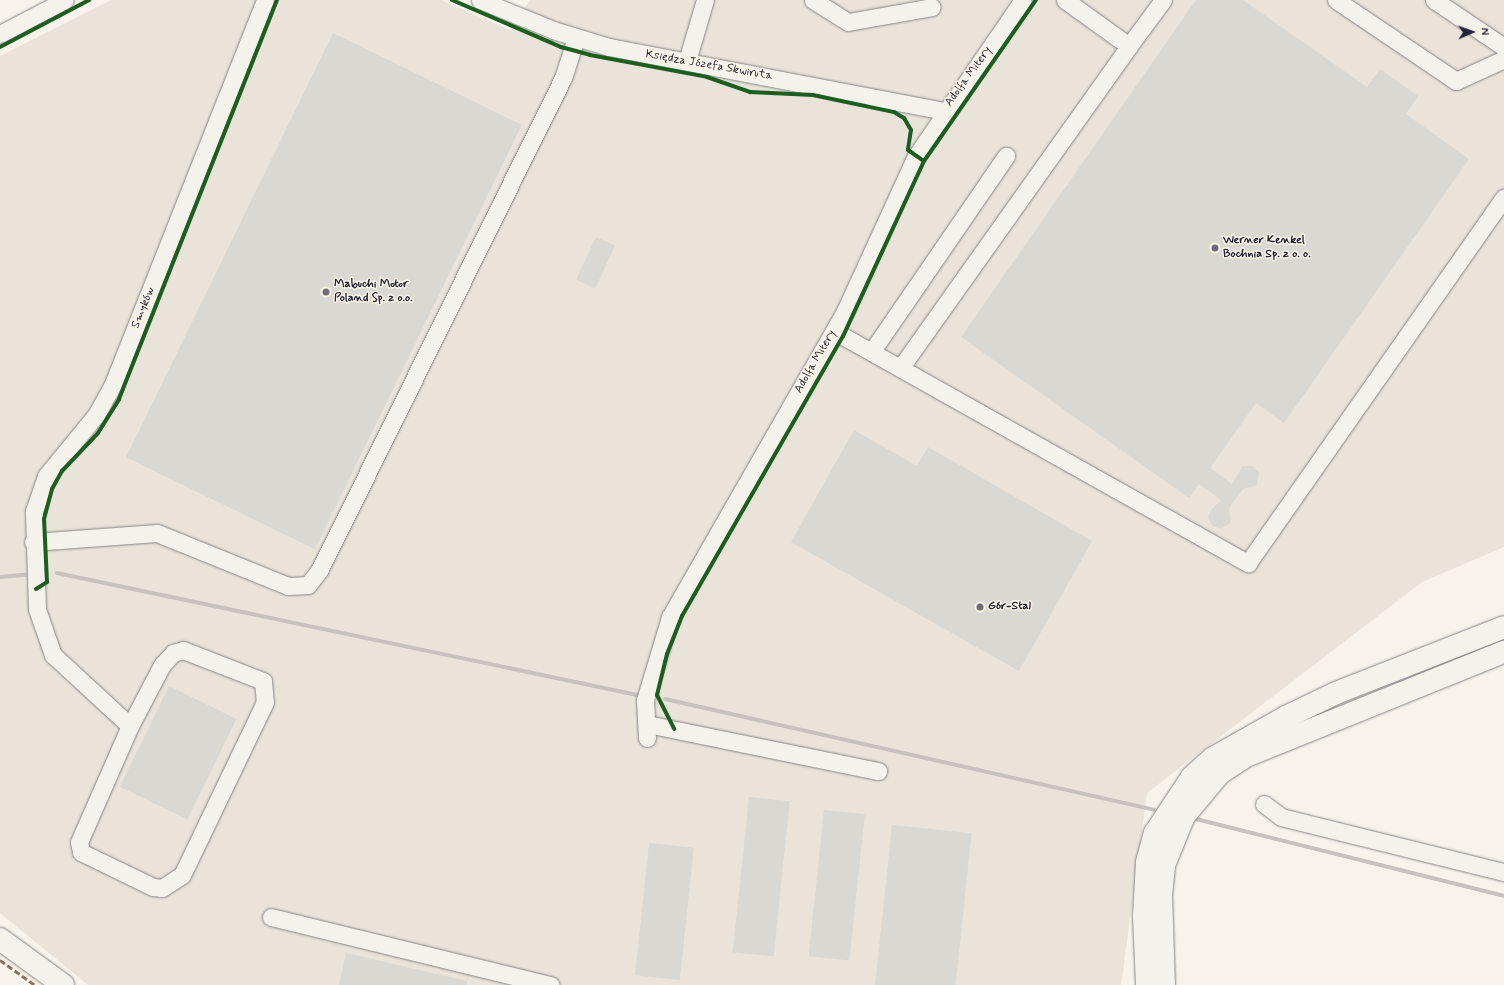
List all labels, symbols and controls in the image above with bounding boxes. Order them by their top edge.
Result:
north arrow [1452,12,1492,52]
text: N [1477,28,1491,35]
street label: Adolfa Mitery [942,44,996,110]
street label: Księdza Józefa Skwiruta [645,48,773,84]
place label: Werner Kenkel Bochnia Sp. z o. o. [1223,234,1311,262]
marker: Werner Kenkel Bochnia Sp. z o. o. [1210,243,1220,253]
place label: Mabuchi Motor Poland Sp. z o.o. [334,278,414,306]
street label: Smyków [129,285,159,331]
marker: Mabuchi Motor Poland Sp. z o.o. [321,287,331,297]
street label: Adolfa Mitery [792,328,840,396]
place label: Gór-Stal [988,600,1031,614]
marker: Gór-Stal [975,602,985,612]

